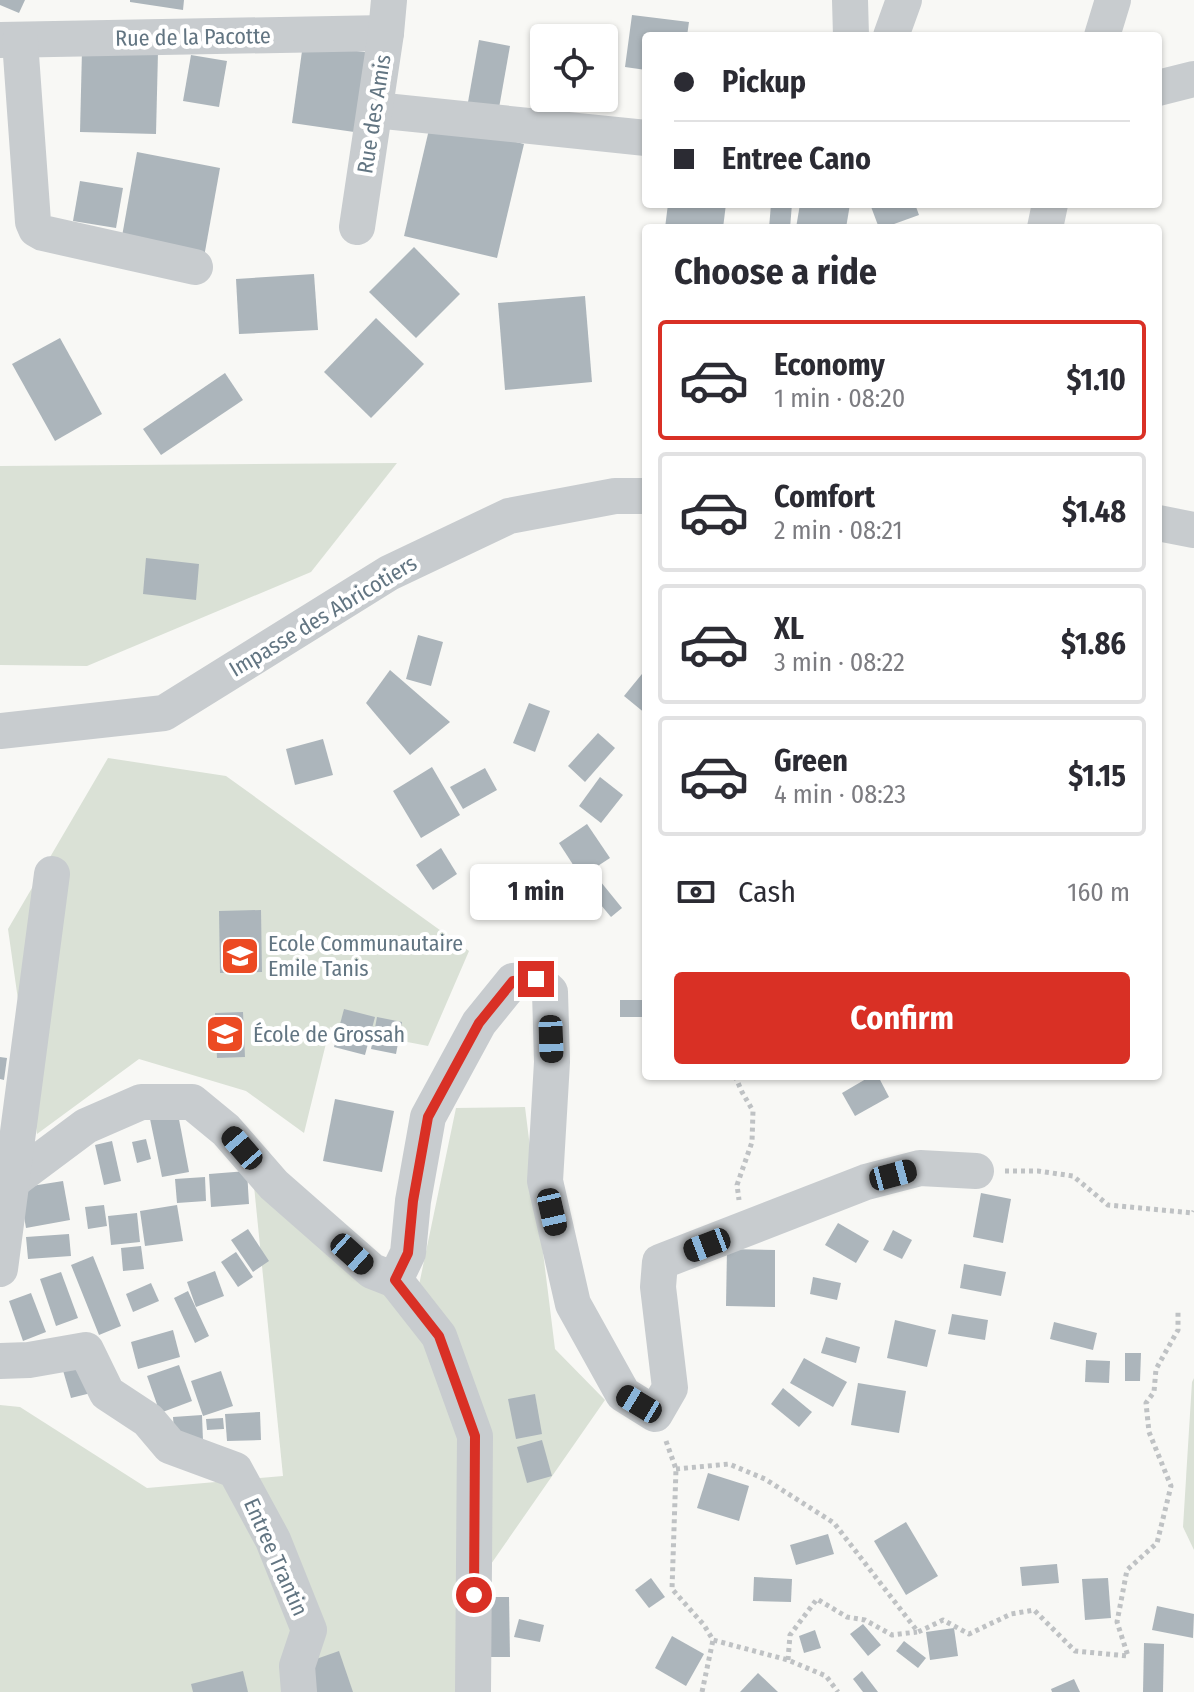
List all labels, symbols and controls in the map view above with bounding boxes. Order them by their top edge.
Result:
street label: Rue de la Pacotte [115,22,271,52]
map controls [530,24,618,112]
button: locate [530,24,618,112]
street label: Rue des Amis [351,53,397,175]
text: Pickup [722,64,806,100]
text: Entree Cano [722,141,871,177]
text: Choose a ride [674,250,877,294]
icon: car [678,344,750,416]
text: Economy [774,347,885,383]
text: $1.10 [1067,362,1126,398]
text: 1 min · 08:20 [774,383,905,414]
icon: car [678,476,750,548]
text: Comfort [774,479,875,515]
text: $1.48 [1062,494,1126,530]
text: 2 min · 08:21 [774,515,903,546]
street label: Impasse des Abricotiers [224,549,422,683]
icon: car [678,608,750,680]
text: XL [774,611,804,647]
text: $1.86 [1061,626,1126,662]
text: 3 min · 08:22 [774,647,905,678]
icon: car [678,740,750,812]
text: Green [774,743,848,779]
text: $1.15 [1068,758,1126,794]
text: 4 min · 08:23 [774,779,906,810]
callout: 1 min [470,863,602,919]
icon: cash [674,870,718,914]
text: Cash [738,874,796,910]
text: 1 min [508,876,564,907]
text: 160 m [1067,877,1130,908]
place label: Ecole Communautaire Emile Tanis [268,930,463,982]
school or university icon: Ecole Communautaire Emile Tanis [219,935,261,977]
route end [518,961,554,997]
button: Confirm [674,972,1130,1064]
school or university icon: École de Grossah [204,1013,246,1055]
car [538,1015,564,1063]
place label: École de Grossah [253,1021,405,1048]
car [217,1122,267,1174]
car [867,1157,919,1193]
car [535,1186,569,1238]
car [680,1225,734,1265]
car [326,1229,378,1279]
car [612,1381,666,1427]
street label: Entree Trantin [238,1494,314,1620]
route start [456,1577,492,1613]

